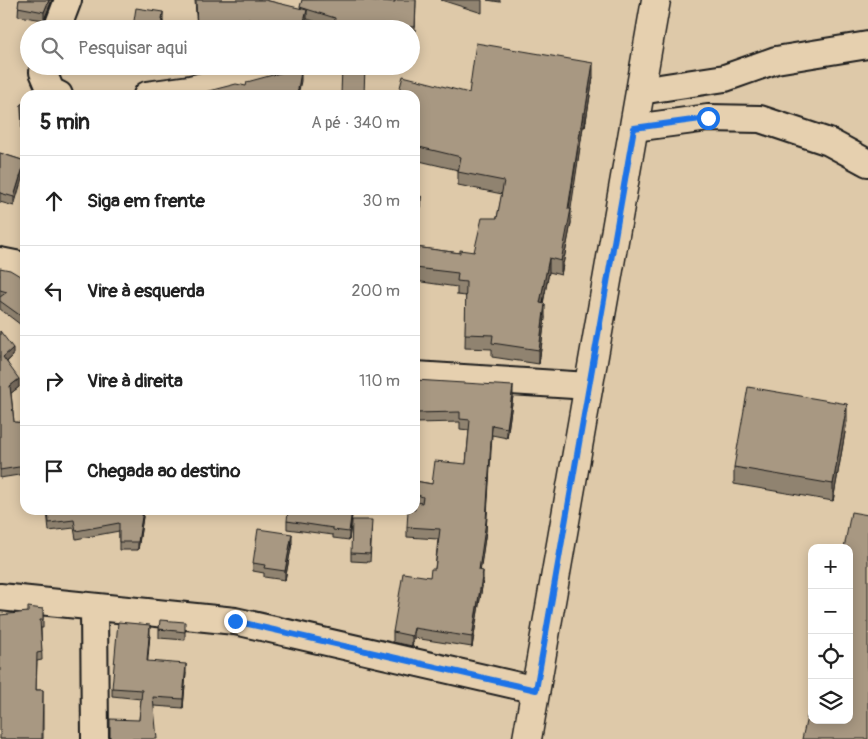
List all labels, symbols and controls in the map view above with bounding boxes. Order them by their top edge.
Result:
search box [20,20,420,75]
icon: search [38,34,66,62]
text: Pesquisar aqui [78,36,187,60]
route start [697,107,720,130]
text: 5 min [40,109,90,136]
text: A pé · 340 m [311,113,400,133]
icon: ahead [40,187,68,215]
text: Siga em frente [87,189,205,213]
text: 30 m [362,191,400,211]
icon: left [40,277,68,305]
text: Vire à esquerda [87,279,205,303]
text: 200 m [352,281,400,301]
icon: right [40,367,68,395]
text: Vire à direita [87,369,183,393]
text: 110 m [359,371,400,391]
icon: arrive [40,457,68,485]
text: Chegada ao destino [87,459,240,483]
map controls [808,544,853,724]
button: + [808,544,853,589]
button: − [808,589,853,634]
route end [224,610,247,633]
button: locate [808,634,853,679]
button: layers [808,679,853,724]

